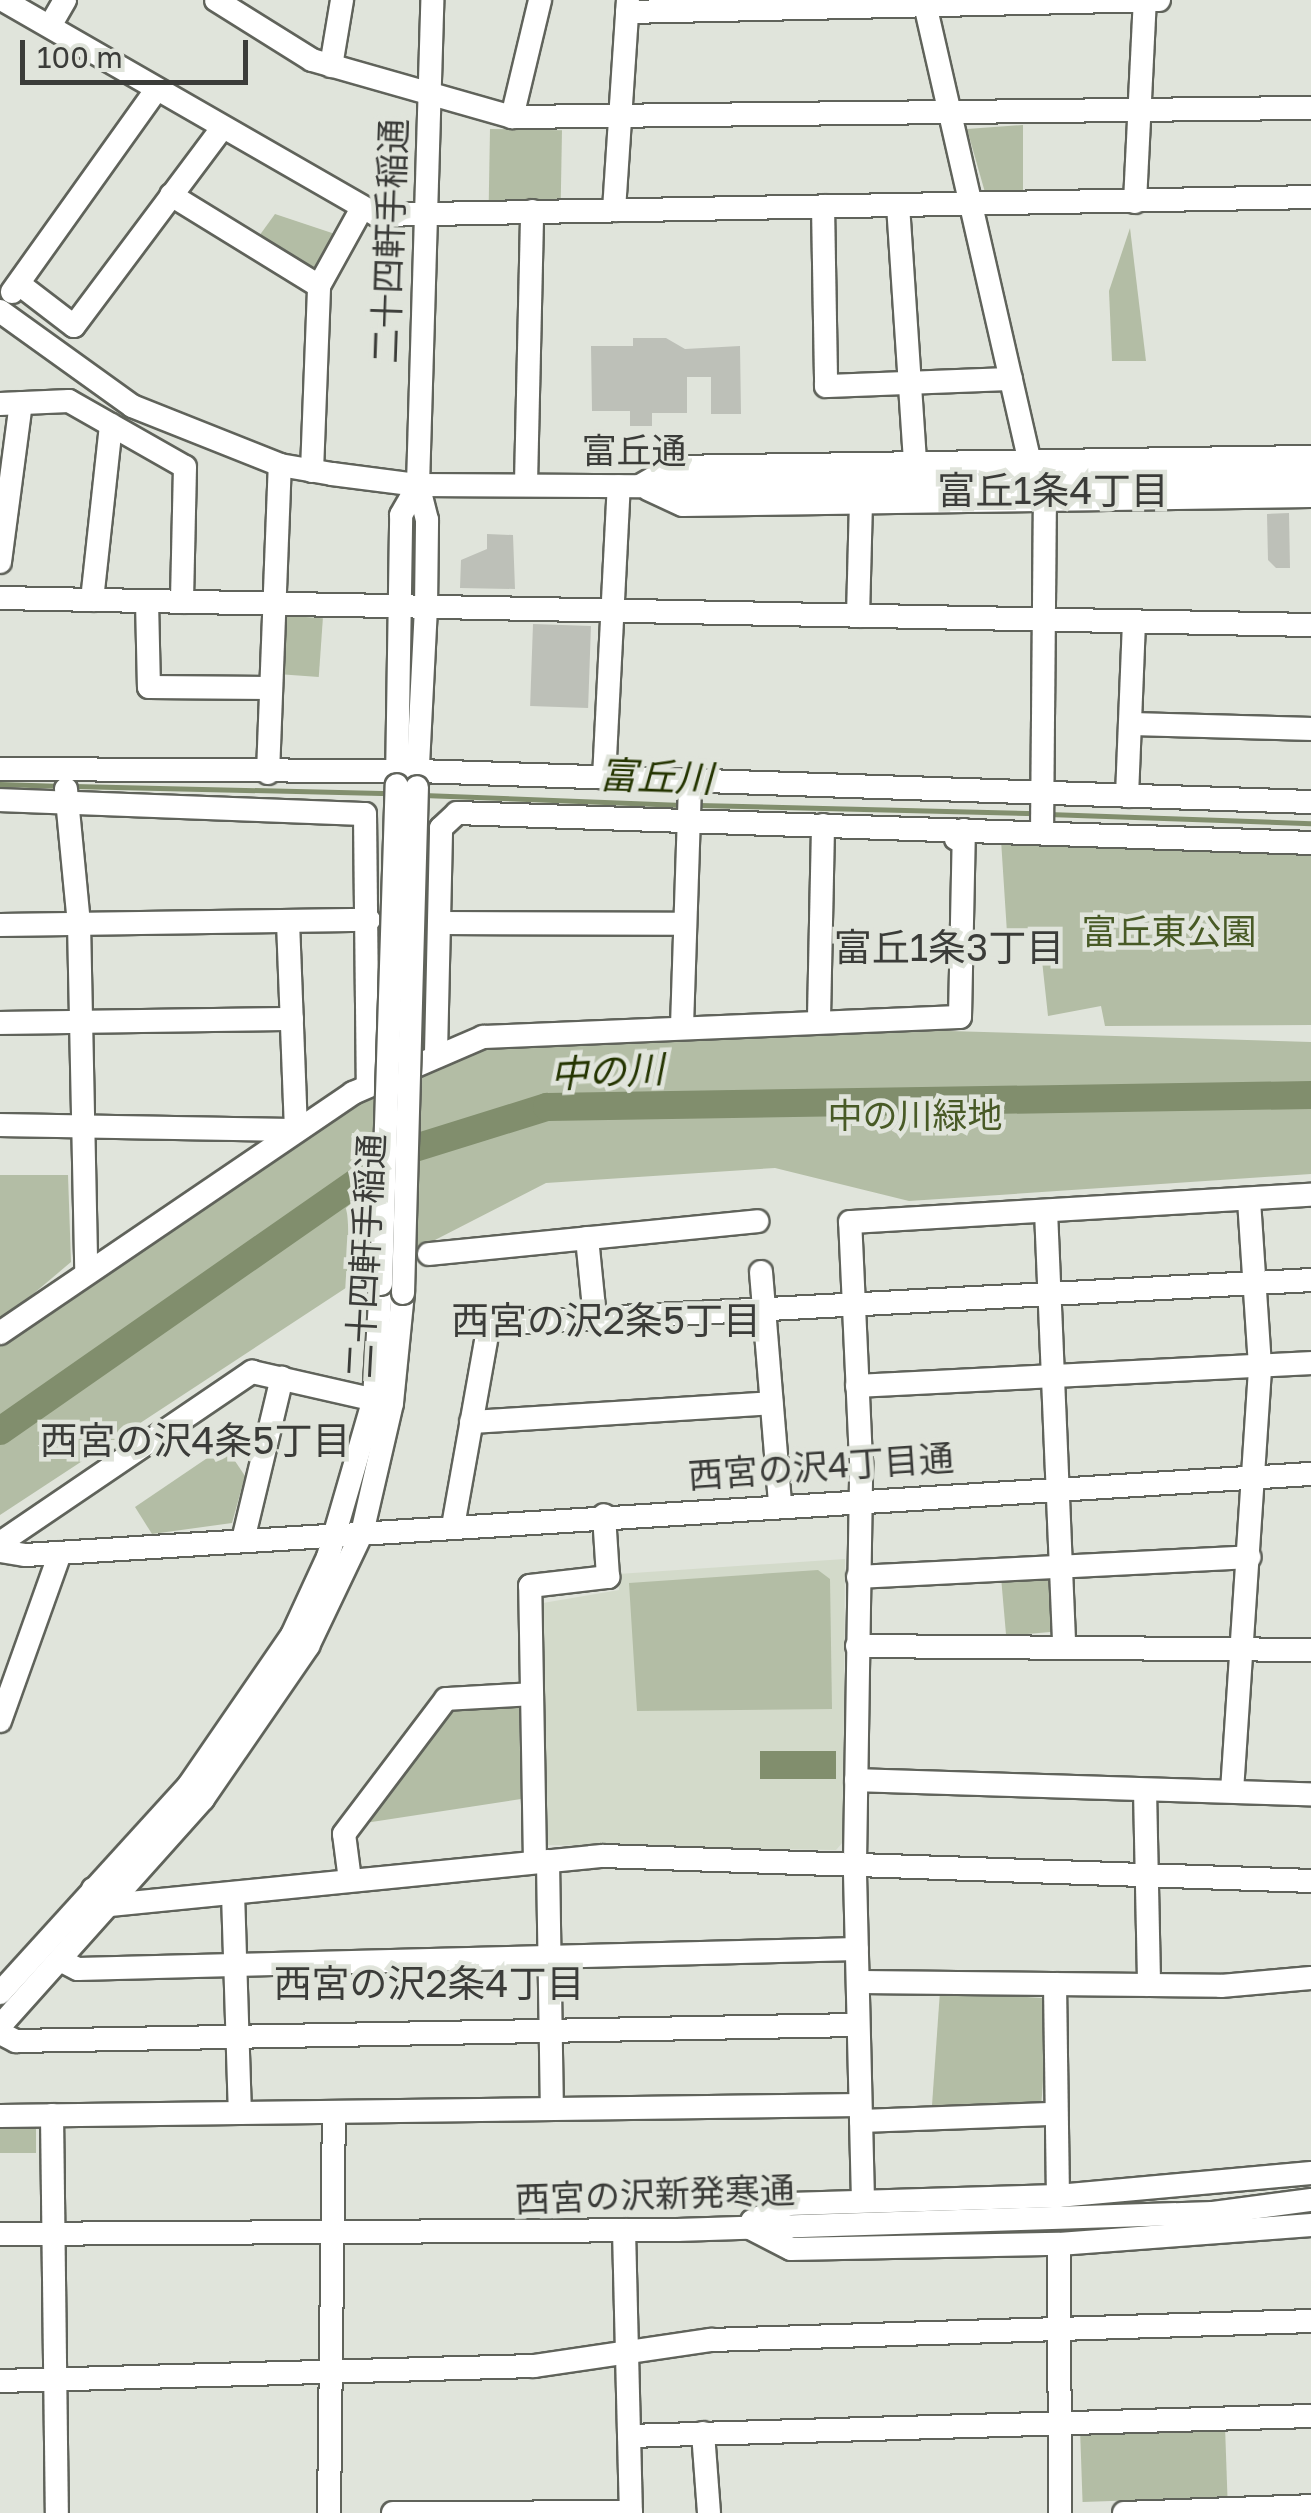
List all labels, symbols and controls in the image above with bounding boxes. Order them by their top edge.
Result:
scale bar [25,20,252,82]
text: 100 m [37,39,123,75]
street label: 二十四軒手稲通 [364,118,414,364]
street label: 富丘通 [582,429,686,471]
district label: 富丘1条4丁目 [937,467,1169,513]
water label: 富丘川 [598,751,714,801]
park label: 富丘東公園 [1082,910,1256,952]
district label: 富丘1条3丁目 [834,924,1064,970]
water label: 中の川 [549,1045,665,1097]
park label: 中の川緑地 [828,1094,1002,1136]
street label: 二十四軒手稲通 [338,1133,392,1379]
district label: 西宮の沢2条5丁目 [451,1297,761,1343]
district label: 西宮の沢4条5丁目 [39,1417,351,1463]
street label: 西宮の沢4丁目通 [687,1436,955,1496]
district label: 西宮の沢2条4丁目 [273,1960,585,2006]
street label: 西宮の沢新発寒通 [514,2168,796,2220]

